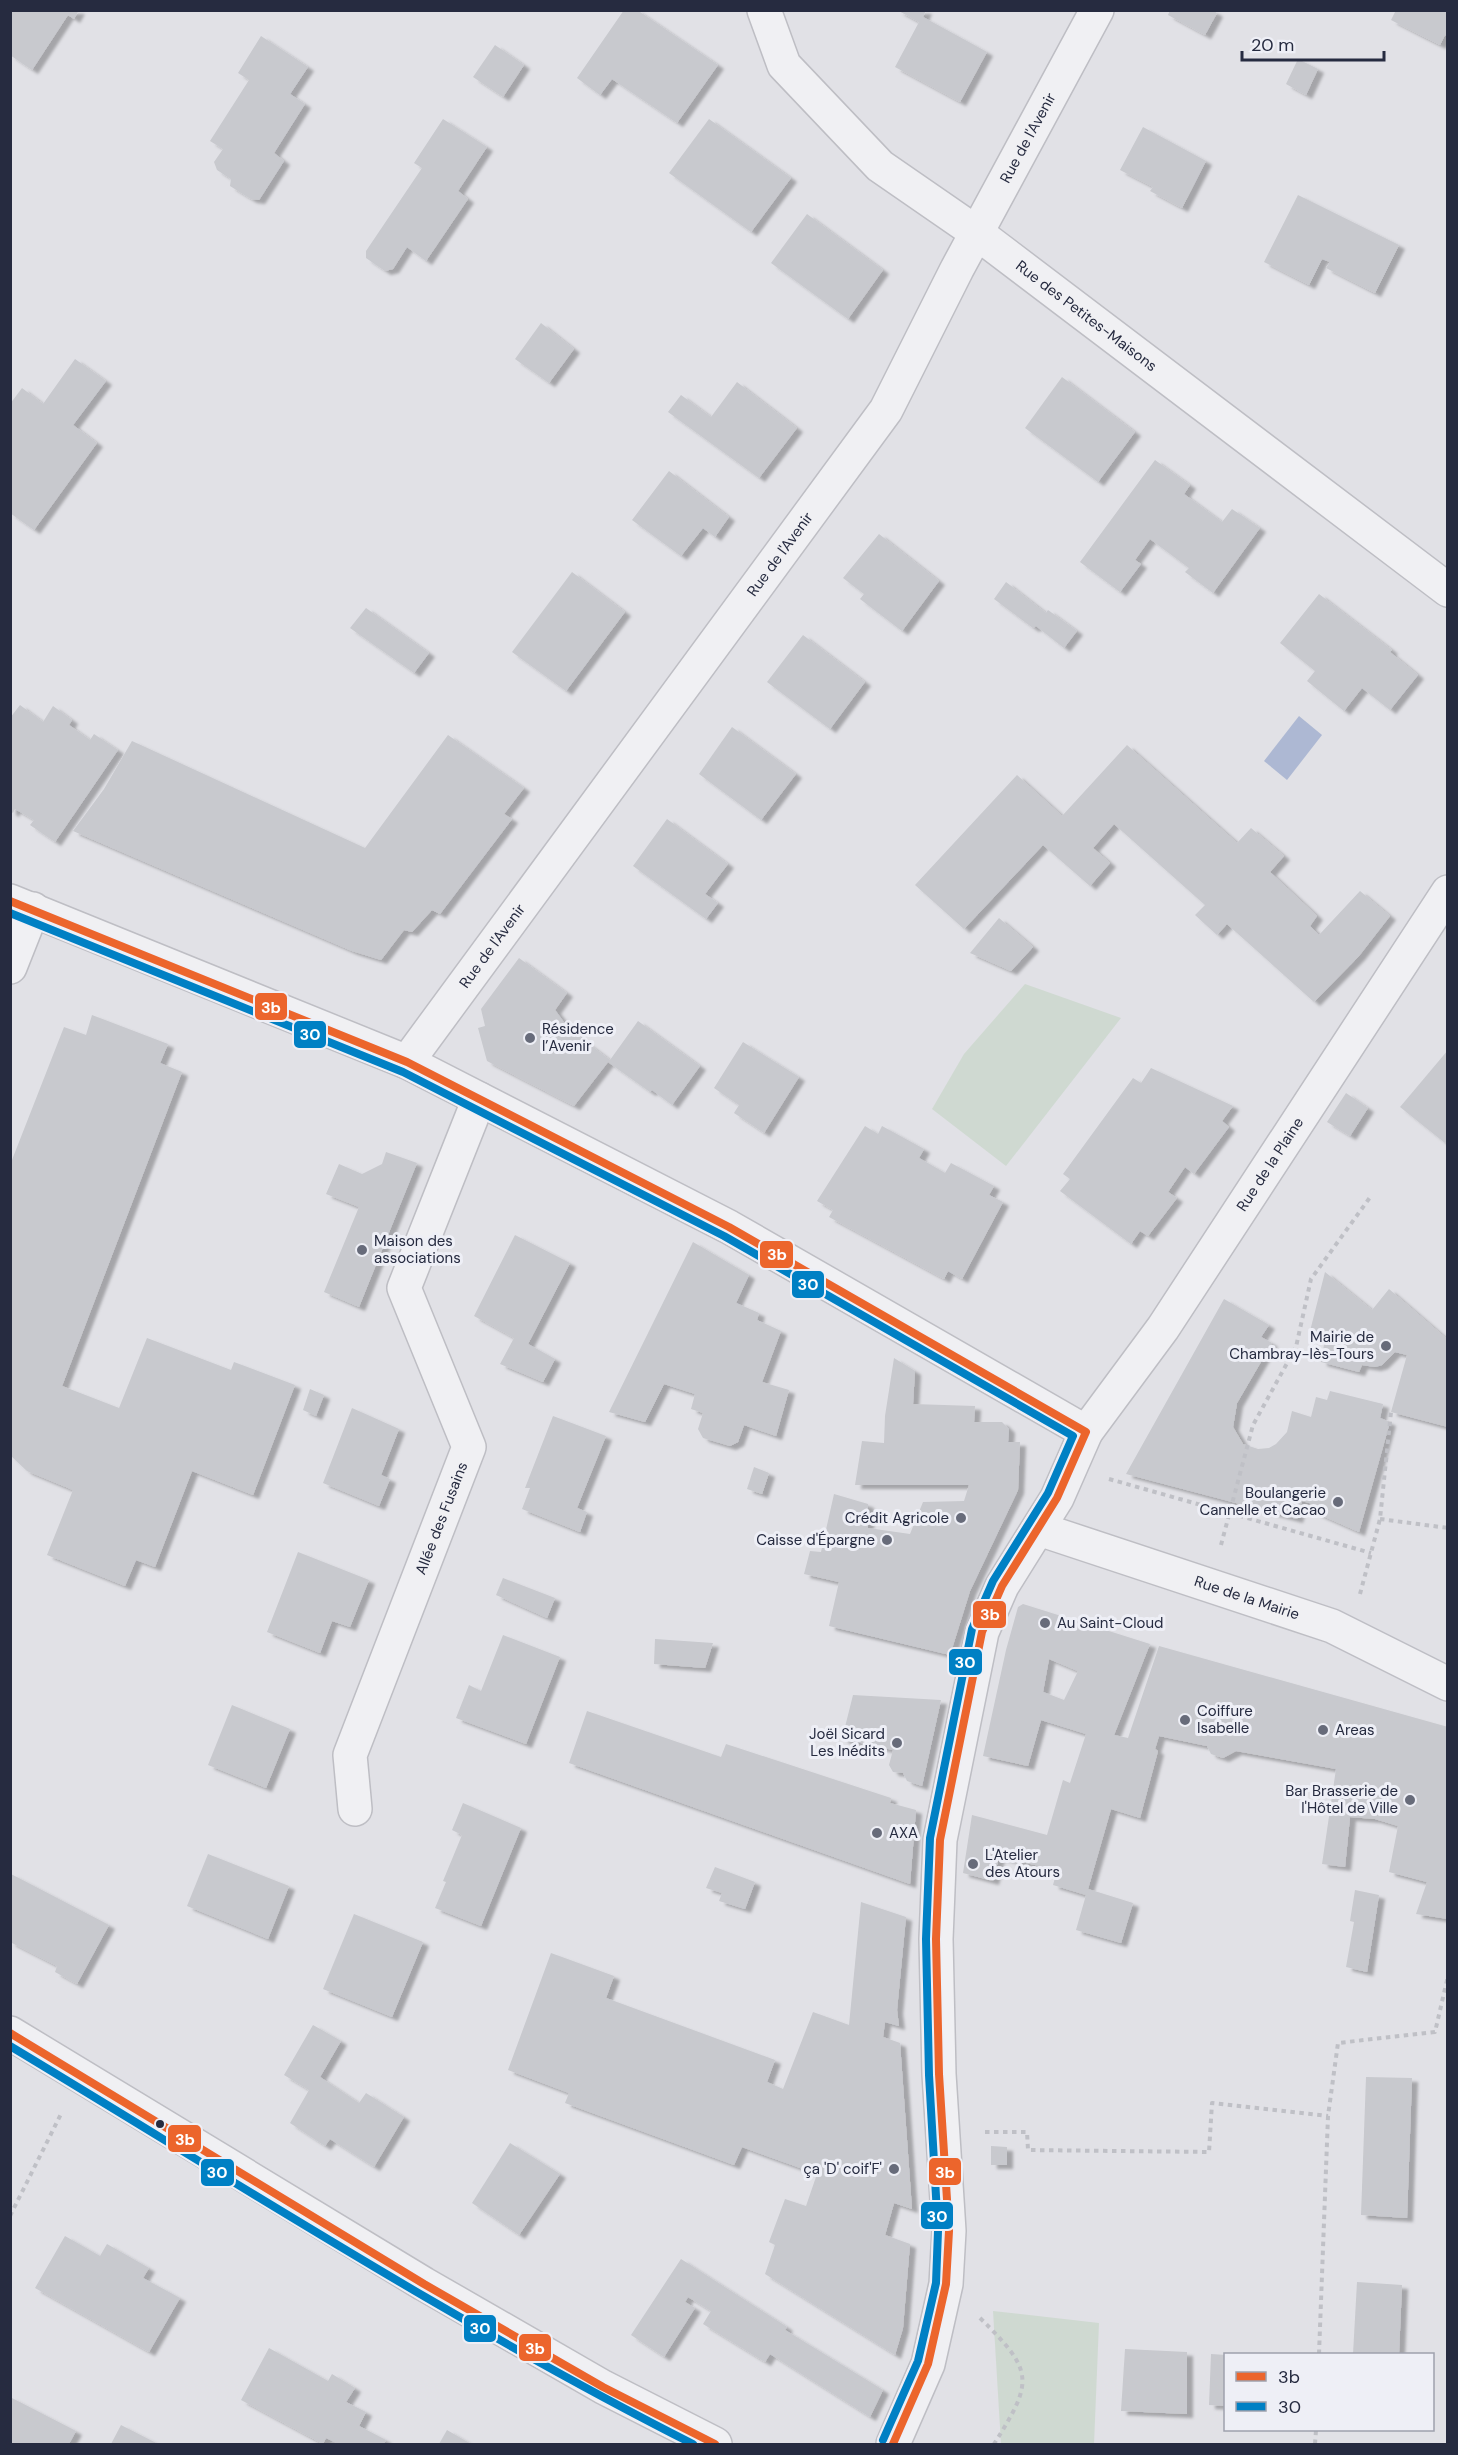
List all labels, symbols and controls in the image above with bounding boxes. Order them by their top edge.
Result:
scale bar [1242,24,1384,62]
text: 20 m [1251,33,1294,57]
street label: Rue de l'Avenir [995,89,1061,187]
street label: Rue des Petites-Maisons [1012,256,1161,376]
street label: Rue de l'Avenir [742,508,818,600]
street label: Rue de l'Avenir [455,899,530,992]
line badge: 3b [254,992,288,1021]
text: 3b [261,997,281,1018]
place label: Résidence l’Avenir [542,1019,614,1056]
line badge: 30 [293,1020,327,1049]
text: 30 [300,1024,320,1045]
marker: Résidence l’Avenir [523,1031,537,1045]
street label: Rue de la Plaine [1232,1113,1308,1215]
place label: Maison des associations [374,1231,461,1268]
line badge: 3b [759,1240,794,1269]
marker: Maison des associations [355,1243,369,1257]
text: 3b [767,1244,787,1265]
line badge: 30 [791,1270,825,1299]
text: 30 [798,1274,818,1295]
place label: Mairie de Chambray-lès-Tours [1229,1327,1374,1364]
marker: Mairie de Chambray-lès-Tours [1379,1339,1393,1353]
street label: Allée des Fusains [411,1459,472,1578]
place label: Boulangerie Cannelle et Cacao [1199,1483,1326,1520]
marker: Boulangerie Cannelle et Cacao [1331,1495,1345,1509]
place label: Crédit Agricole [845,1508,949,1528]
marker: Crédit Agricole [954,1511,968,1525]
place label: Caisse d'Épargne [756,1530,875,1550]
marker: Caisse d'Épargne [880,1533,894,1547]
street label: Rue de la Mairie [1192,1571,1302,1625]
line badge: 3b [972,1600,1007,1629]
text: 3b [980,1604,1000,1625]
place label: Au Saint-Cloud [1057,1613,1163,1633]
marker: Au Saint-Cloud [1038,1616,1052,1630]
line badge: 30 [948,1648,983,1676]
text: 30 [955,1652,975,1673]
place label: Coiffure Isabelle [1197,1701,1253,1738]
marker: Coiffure Isabelle [1178,1713,1192,1727]
place label: Areas [1335,1720,1374,1740]
marker: Areas [1316,1723,1330,1737]
place label: Joël Sicard Les Inédits [809,1724,885,1761]
marker: Joël Sicard Les Inédits [890,1736,904,1750]
place label: Bar Brasserie de l'Hôtel de Ville [1285,1781,1398,1818]
marker: Bar Brasserie de l'Hôtel de Ville [1403,1793,1417,1807]
place label: AXA [889,1823,918,1843]
marker: AXA [870,1826,884,1840]
place label: L'Atelier des Atours [985,1845,1060,1882]
marker: L'Atelier des Atours [966,1857,980,1871]
unlabelled marker [154,2118,166,2130]
line badge: 3b [167,2124,202,2153]
text: 3b [175,2129,195,2150]
line badge: 3b [928,2157,962,2186]
line badge: 30 [200,2158,235,2187]
place label: ça 'D' coif'F' [803,2159,882,2179]
text: 30 [207,2162,227,2183]
marker: ça 'D' coif'F' [887,2162,901,2176]
text: 3b [935,2162,955,2183]
line badge: 30 [920,2201,954,2230]
text: 30 [927,2206,947,2227]
line badge: 30 [463,2314,497,2343]
text: 30 [470,2318,490,2339]
line badge: 3b [518,2333,552,2362]
text: 3b [525,2338,545,2359]
legend [1224,2353,1434,2431]
text: 3b [1278,2365,1300,2389]
text: 30 [1278,2395,1301,2419]

